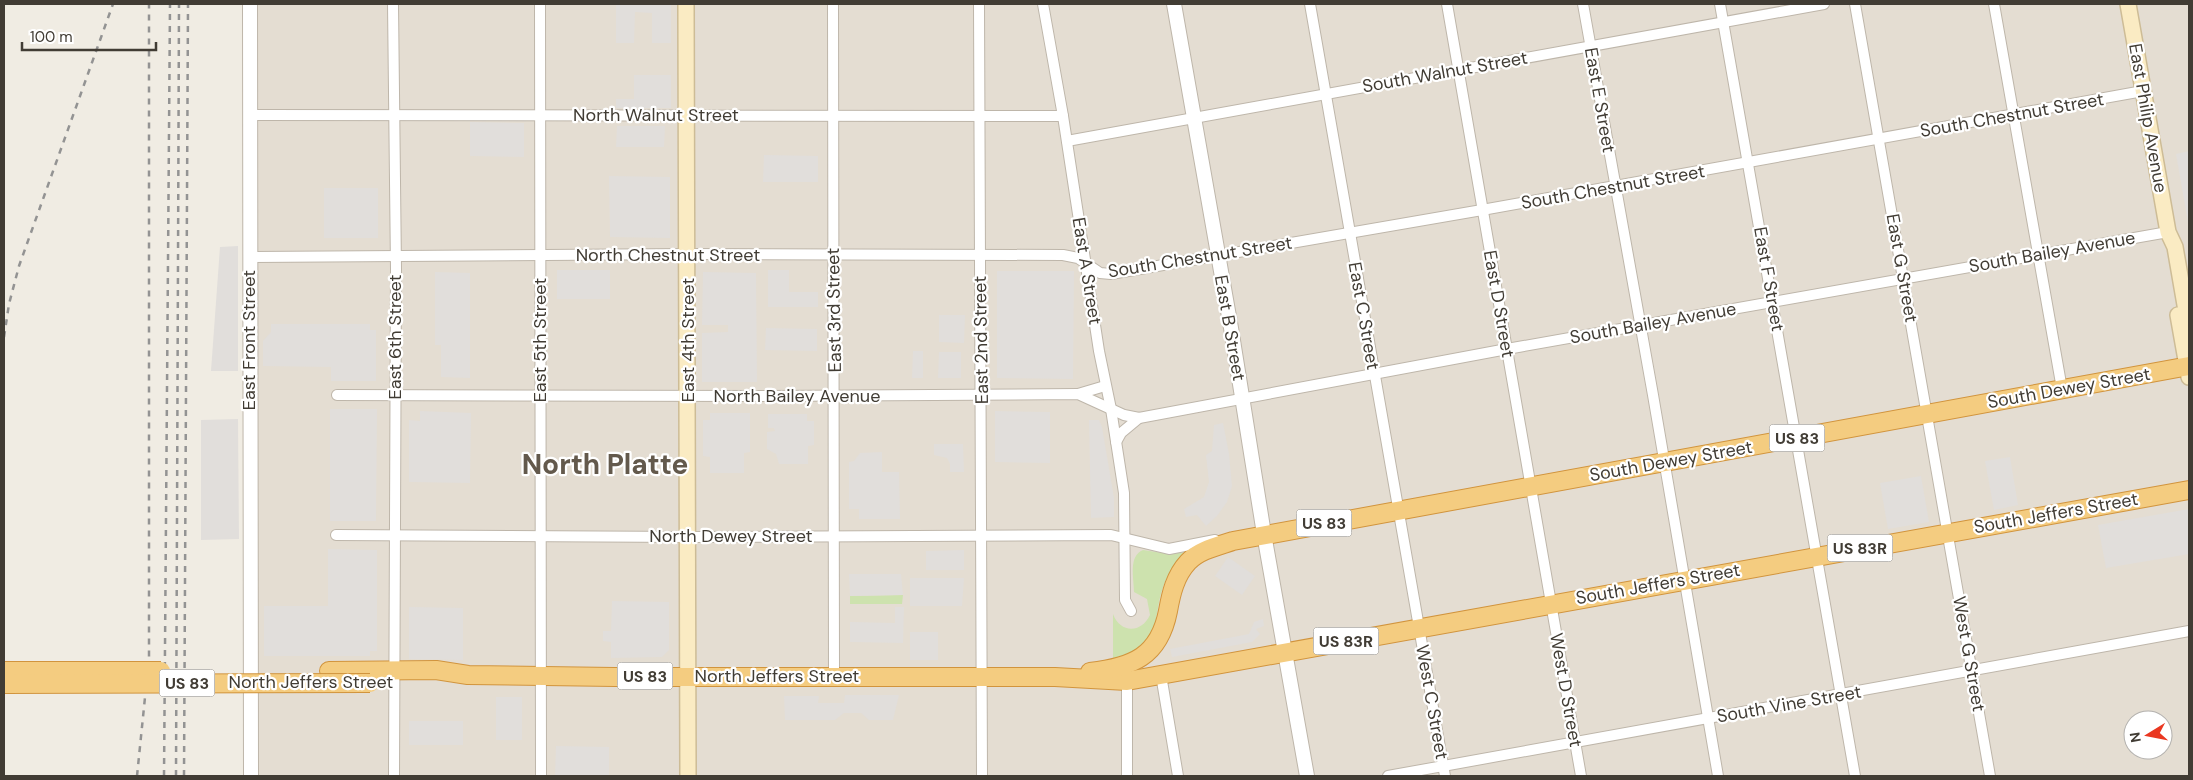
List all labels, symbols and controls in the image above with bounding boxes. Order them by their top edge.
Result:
scale bar [22,20,156,52]
text: 100 m [30,27,73,47]
street label: East Philip Avenue [2123,42,2173,194]
street label: South Walnut Street [1360,46,1530,98]
street label: East E Street [1579,46,1621,154]
street label: South Chestnut Street [1918,87,2106,143]
street label: North Walnut Street [573,103,739,127]
street label: South Chestnut Street [1519,159,1707,215]
street label: East G Street [1881,212,1923,324]
street label: East A Street [1067,216,1107,326]
street label: East F Street [1748,225,1790,333]
street label: South Bailey Avenue [1967,226,2137,278]
street label: South Chestnut Street [1106,231,1294,283]
street label: North Chestnut Street [576,243,760,267]
street label: East 3rd Street [821,248,847,372]
street label: East D Street [1478,248,1520,360]
street label: East C Street [1343,260,1385,372]
street label: East Front Street [237,270,261,410]
street label: East B Street [1209,273,1251,383]
street label: East 6th Street [383,275,407,399]
street label: East 2nd Street [968,276,994,404]
street label: East 5th Street [528,278,552,402]
street label: East 4th Street [676,278,700,402]
street label: South Bailey Avenue [1568,297,1738,349]
street label: South Dewey Street [1986,362,2152,414]
street label: North Bailey Avenue [714,384,880,408]
road number: US 83 [1770,424,1824,452]
street label: South Dewey Street [1588,435,1754,487]
district label: North Platte [522,446,688,483]
street label: South Jeffers Street [1972,487,2140,539]
road number: US 83 [1296,509,1352,536]
street label: North Dewey Street [649,524,813,548]
road number: US 83R [1828,534,1892,562]
street label: South Jeffers Street [1574,558,1742,610]
street label: West G Street [1947,594,1991,714]
road number: US 83R [1314,627,1378,654]
street label: West D Street [1544,631,1588,749]
street label: West C Street [1410,643,1454,761]
road number: US 83 [618,662,672,689]
street label: North Jeffers Street [695,664,859,688]
road number: US 83 [160,670,214,696]
street label: North Jeffers Street [229,670,393,694]
street label: South Vine Street [1715,679,1863,729]
north arrow [2123,710,2173,760]
text: N [2125,731,2145,744]

